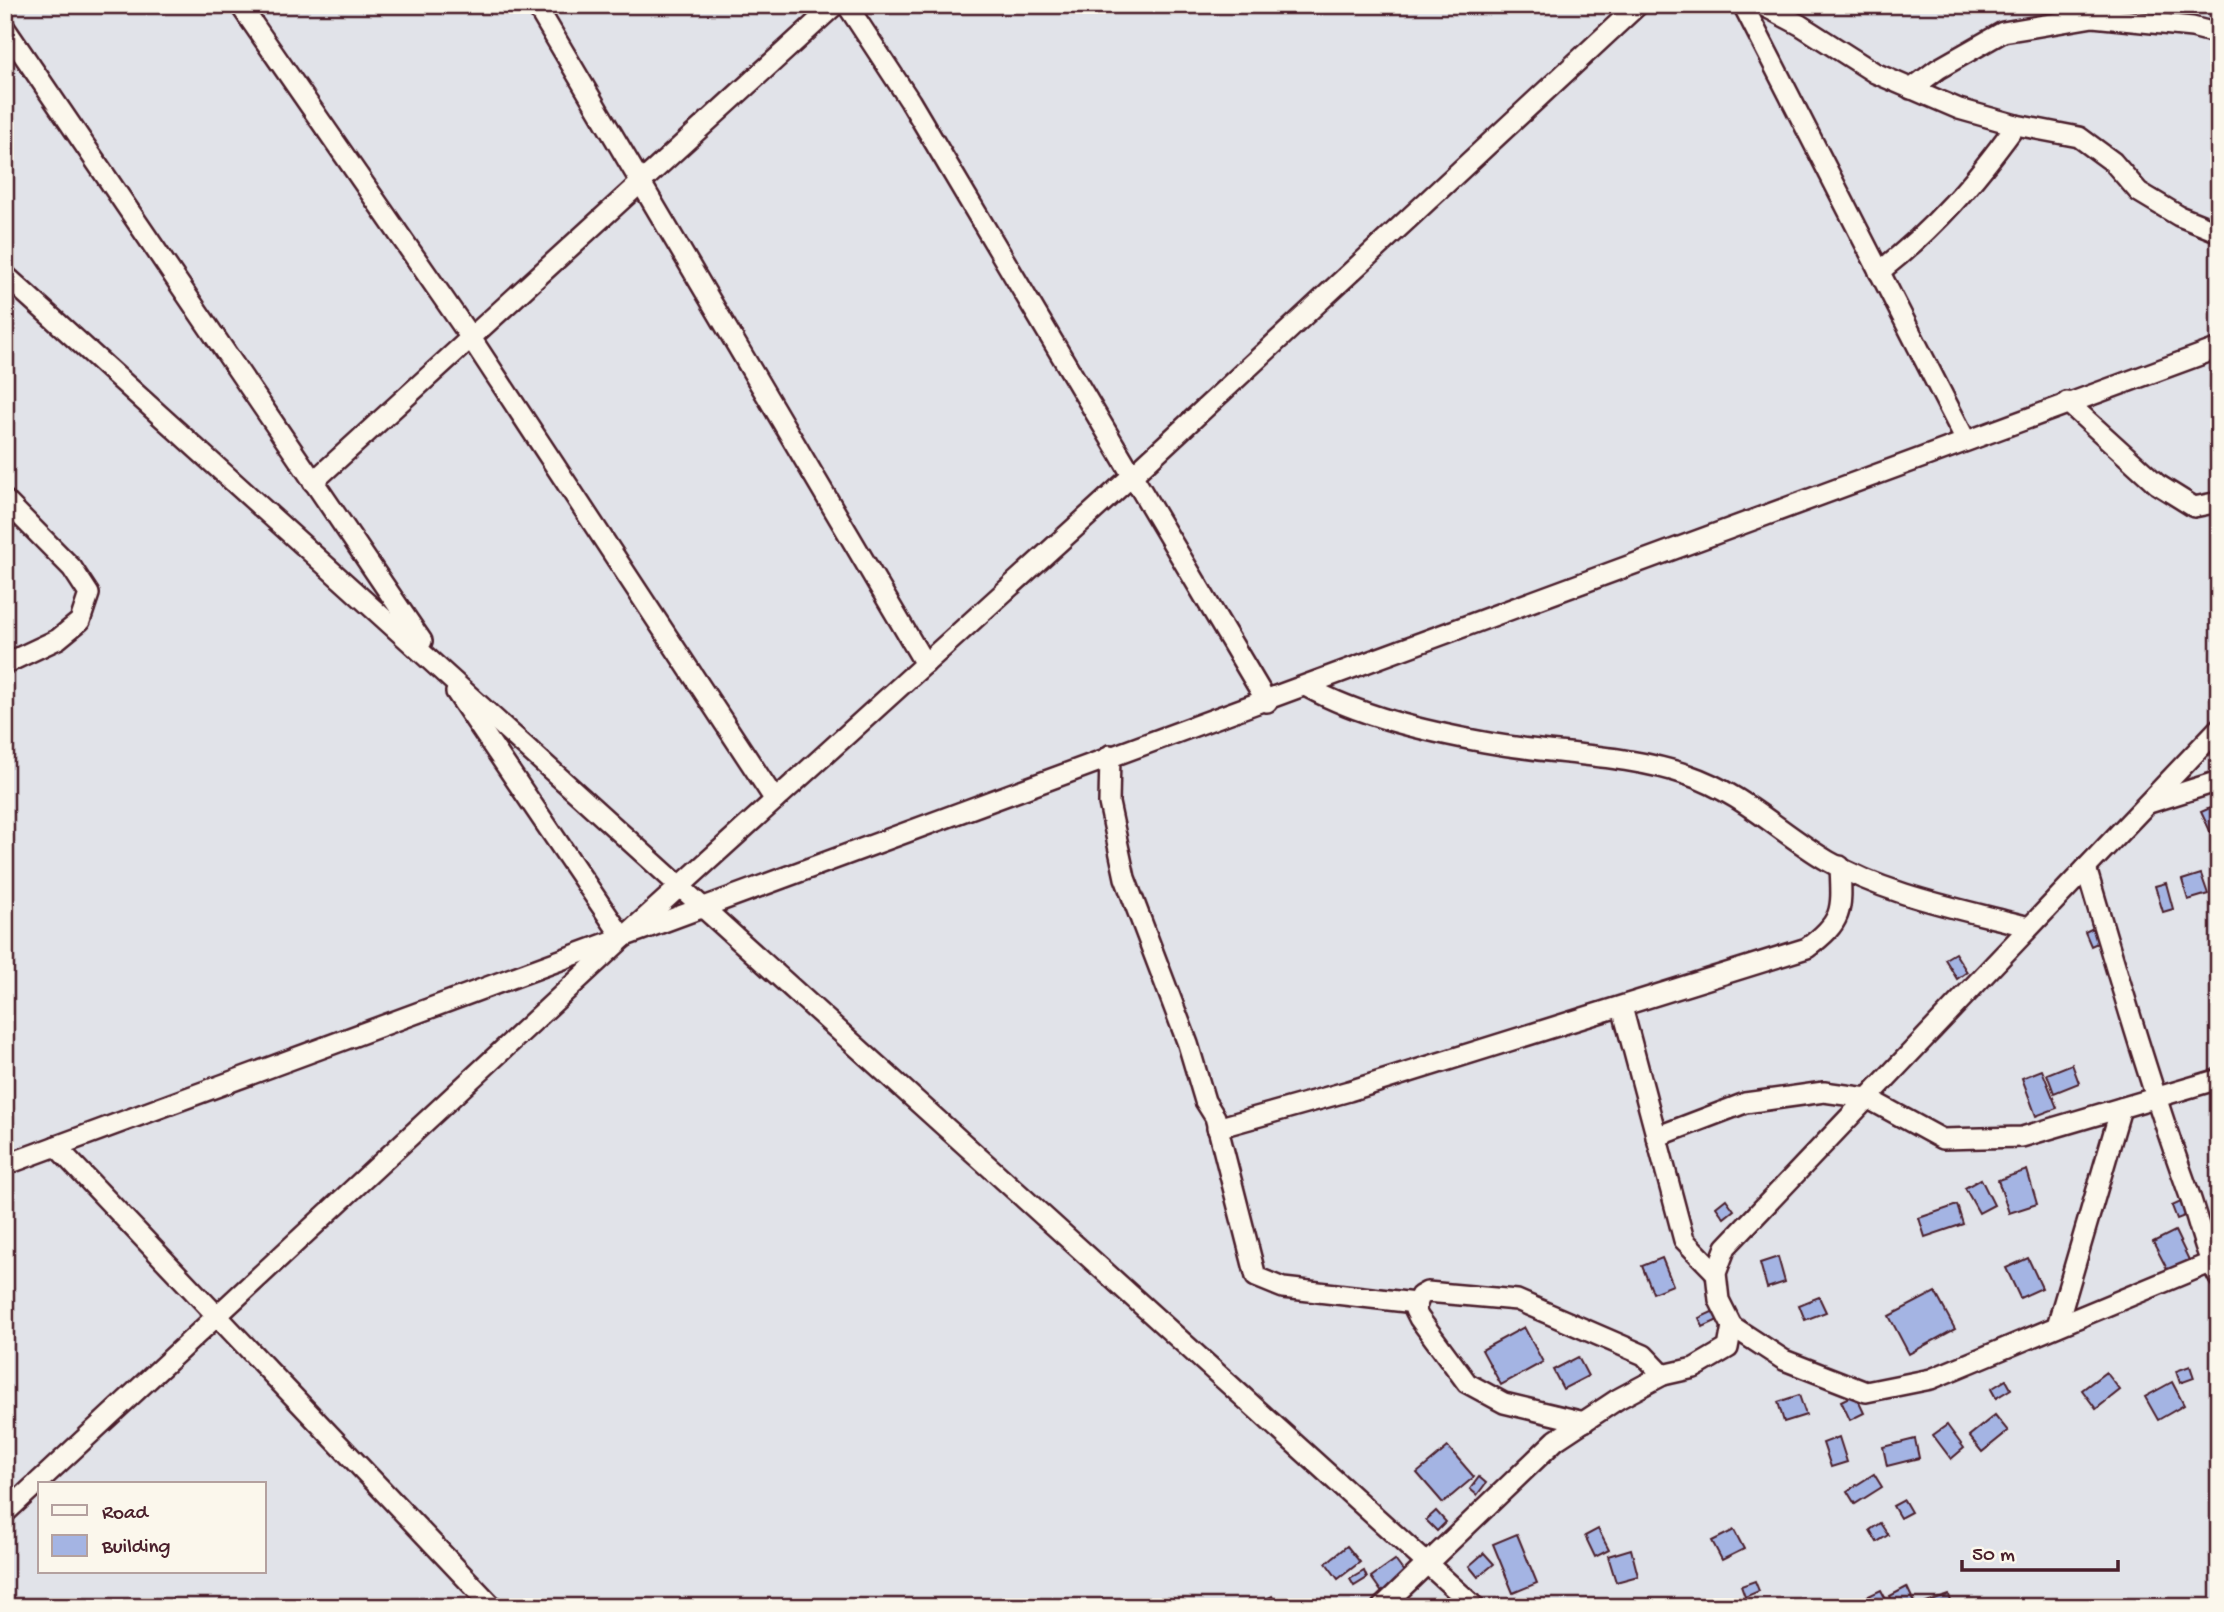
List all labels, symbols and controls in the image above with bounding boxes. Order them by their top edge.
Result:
legend [38,1482,266,1574]
text: Road [102,1502,150,1527]
scale bar [1962,1528,2117,1572]
text: Building [101,1536,171,1561]
text: 50 m [1972,1544,2015,1569]

